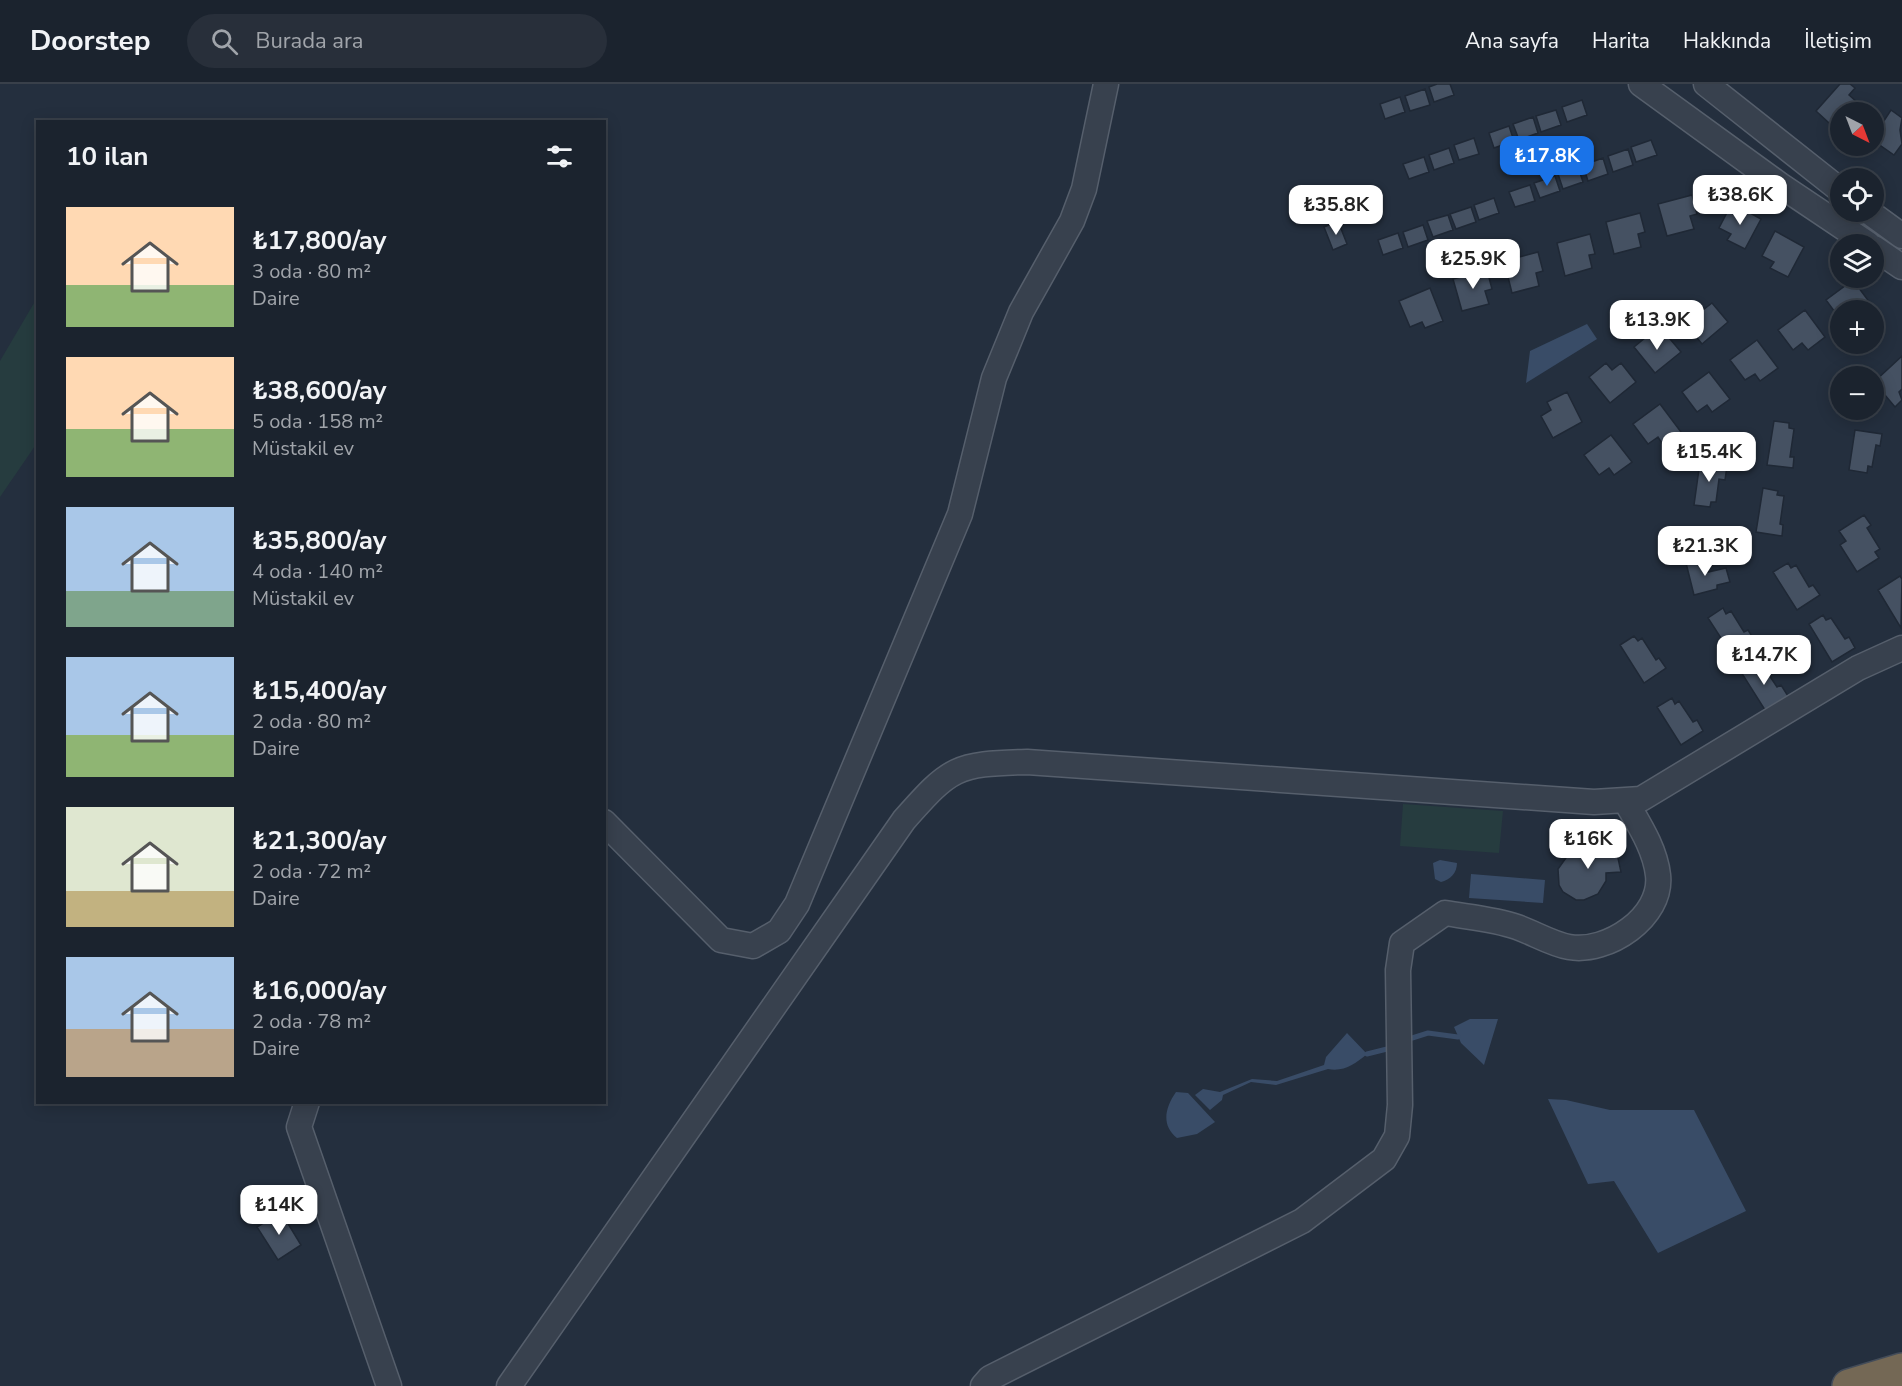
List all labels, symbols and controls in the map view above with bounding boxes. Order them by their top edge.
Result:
search box [187,14,607,68]
text: Doorstep [30,22,151,60]
icon: search [208,25,241,58]
text: Burada ara [256,26,363,56]
text: Ana sayfa [1465,27,1559,55]
text: Harita [1592,27,1650,55]
text: Hakkında [1683,27,1771,55]
text: İletişim [1804,27,1872,55]
north arrow [1830,102,1884,156]
map controls [1830,102,1884,420]
pin: ₺17.8K [1498,136,1596,187]
text: 10 ilan [66,139,149,174]
icon: filters [543,140,576,173]
text: ₺17.8K [1514,142,1580,169]
button: locate [1830,168,1884,222]
pin: ₺38.6K [1691,175,1789,226]
text: ₺38.6K [1707,181,1773,208]
pin: ₺35.8K [1287,185,1385,236]
text: ₺35.8K [1303,191,1369,218]
text: ₺17,800/ay [252,223,386,258]
icon: home [114,231,186,303]
button: layers [1830,234,1884,288]
pin: ₺25.9K [1424,239,1522,290]
text: ₺25.9K [1440,245,1506,272]
text: 3 oda · 80 m² [252,258,371,285]
text: Daire [252,285,300,312]
pin: ₺13.9K [1608,300,1706,351]
button: + [1830,300,1884,354]
text: ₺13.9K [1624,306,1690,333]
button: − [1830,366,1884,420]
text: ₺38,600/ay [252,373,386,408]
icon: home [114,381,186,453]
text: 5 oda · 158 m² [252,408,383,435]
pin: ₺15.4K [1660,432,1758,483]
text: Müstakil ev [252,435,354,462]
text: ₺15.4K [1676,438,1742,465]
text: ₺35,800/ay [252,523,386,558]
pin: ₺21.3K [1656,526,1754,577]
icon: home [114,531,186,603]
text: ₺21.3K [1672,532,1738,559]
text: 4 oda · 140 m² [252,558,383,585]
text: Müstakil ev [252,585,354,612]
pin: ₺14.7K [1715,635,1813,686]
text: ₺14.7K [1731,641,1797,668]
text: ₺15,400/ay [252,673,386,708]
icon: home [114,681,186,753]
text: 2 oda · 80 m² [252,708,371,735]
text: Daire [252,735,300,762]
pin: ₺16K [1552,819,1624,870]
text: ₺21,300/ay [252,823,386,858]
text: ₺16K [1563,825,1613,852]
icon: home [114,831,186,903]
text: 2 oda · 72 m² [252,858,371,885]
text: Daire [252,885,300,912]
text: ₺16,000/ay [252,973,386,1008]
icon: home [114,981,186,1053]
text: 2 oda · 78 m² [252,1008,371,1035]
text: Daire [252,1035,300,1062]
pin: ₺14K [243,1185,315,1236]
text: ₺14K [254,1191,304,1218]

